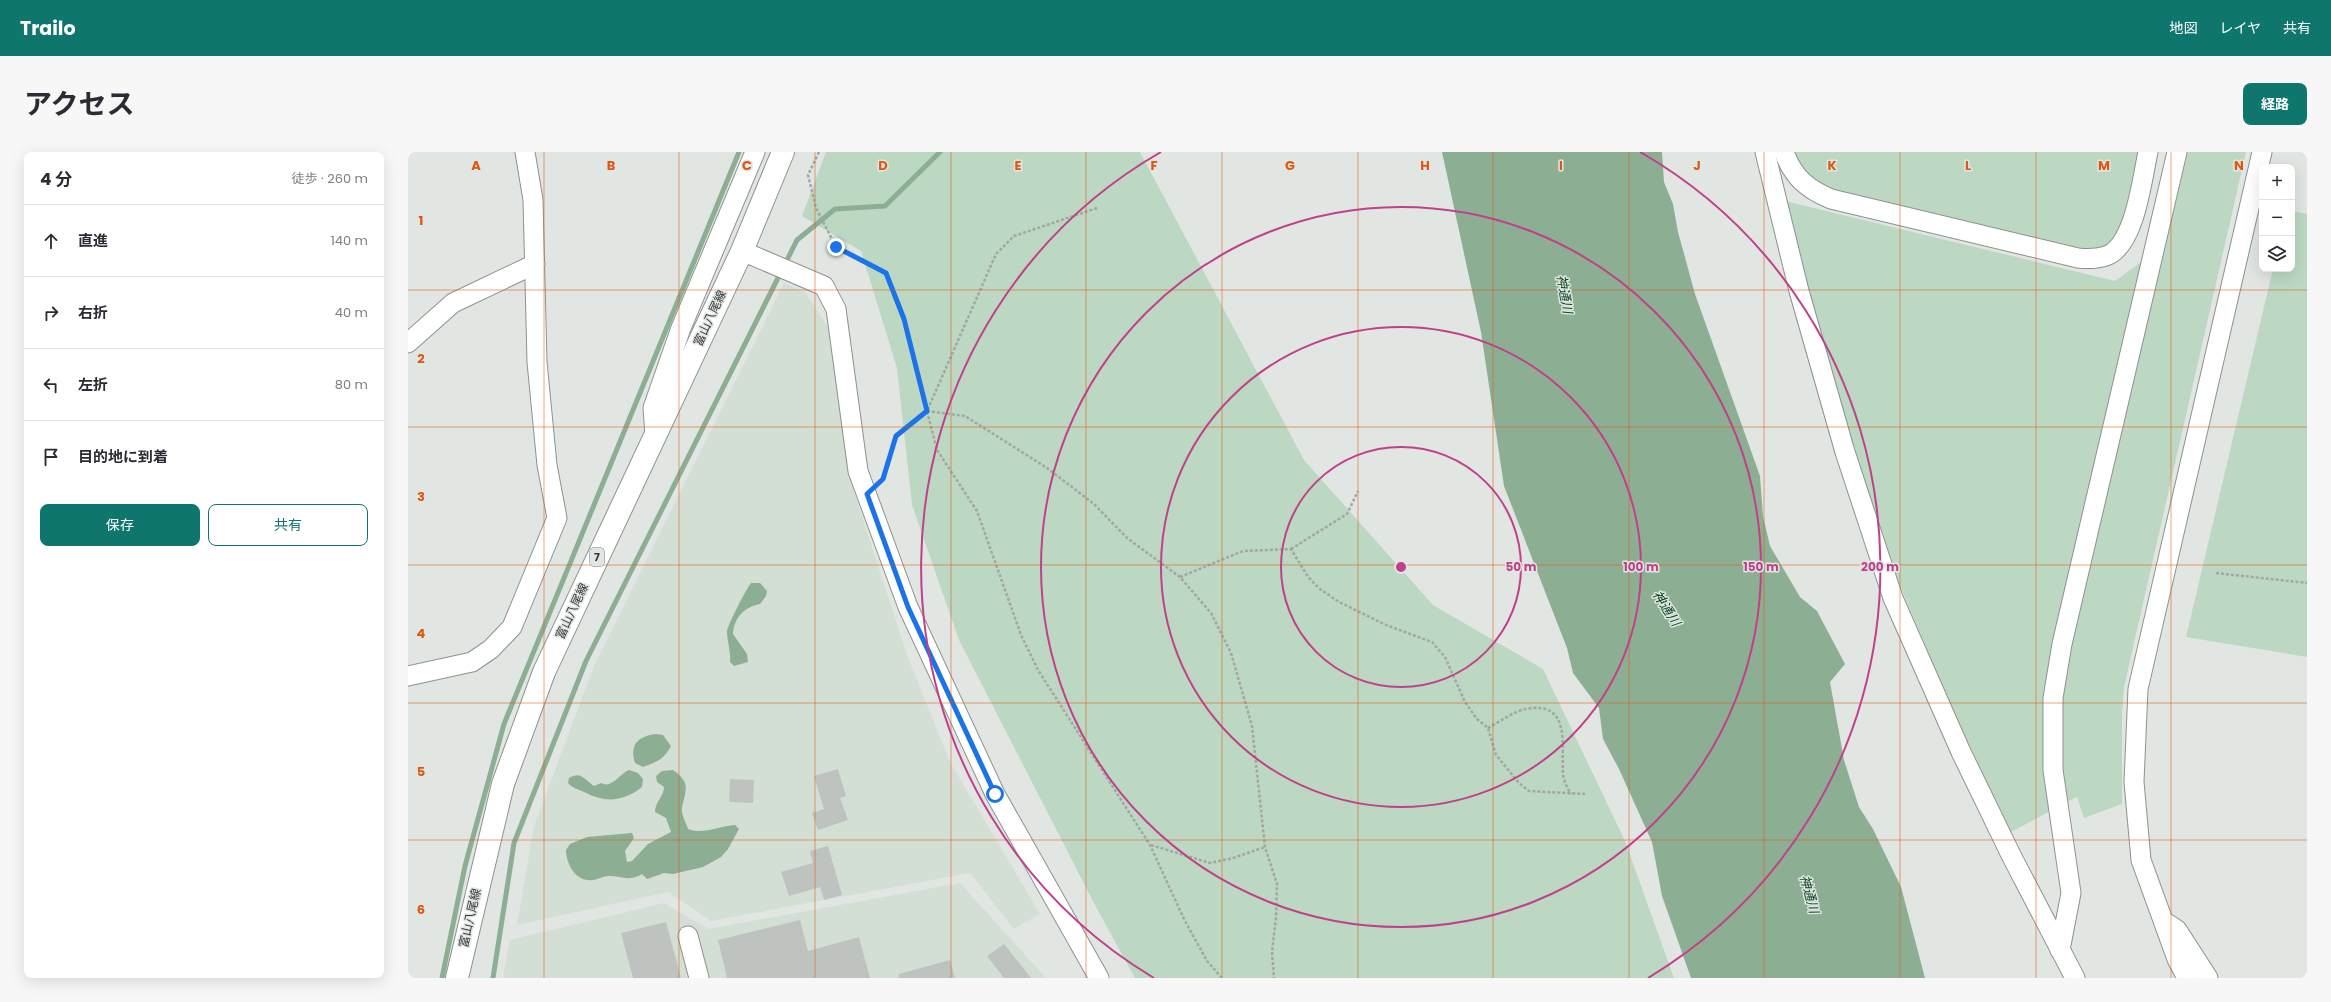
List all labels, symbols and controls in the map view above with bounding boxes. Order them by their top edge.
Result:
text: Trailo [20,15,76,42]
text: 地図 [2169,18,2197,38]
text: レイヤ [2219,18,2261,38]
text: 共有 [2283,18,2311,38]
button: 経路 [2243,83,2307,125]
text: アクセス [24,85,135,124]
text: A [471,156,481,175]
text: B [607,156,616,175]
text: C [742,156,752,175]
text: D [878,156,888,175]
text: E [1014,156,1022,175]
text: F [1150,156,1158,175]
text: G [1285,156,1295,175]
text: H [1420,156,1430,175]
text: I [1559,156,1563,175]
text: J [1693,156,1701,175]
text: K [1827,156,1837,175]
text: L [1965,156,1971,175]
text: M [2098,156,2110,175]
text: N [2234,156,2244,175]
map controls [2259,164,2295,272]
button: + [2259,164,2295,200]
text: 4 分 [40,167,72,191]
text: 徒歩 · 260 m [292,169,368,188]
button: − [2259,200,2295,236]
text: 1 [419,211,423,230]
icon: ahead [40,230,62,252]
text: 直進 [78,230,108,251]
text: 140 m [331,231,368,250]
button: layers [2259,236,2295,272]
route end [827,238,845,256]
water label: 神通川 [1552,273,1578,317]
street label: 富山八尾線 [689,287,730,349]
icon: right [40,302,62,324]
text: 右折 [78,302,108,323]
text: 40 m [335,303,368,322]
text: 2 [417,349,425,368]
icon: left [40,374,62,396]
text: 左折 [78,374,108,395]
text: 80 m [335,375,368,394]
icon: arrive [40,446,62,468]
text: 目的地に到着 [78,446,168,467]
text: 3 [417,487,425,506]
button: 保存 [40,504,200,546]
button: 共有 [208,504,368,546]
road number: 7 [590,548,604,566]
text: 50 m [1506,558,1537,575]
text: 100 m [1623,558,1659,575]
text: 150 m [1743,558,1779,575]
text: 200 m [1861,558,1899,575]
centre of rings [1394,560,1408,574]
street label: 富山八尾線 [551,580,592,642]
water label: 神通川 [1648,587,1686,631]
text: 4 [417,624,426,643]
text: 5 [417,762,425,781]
route start [986,785,1004,803]
water label: 神通川 [1795,873,1824,917]
street label: 富山八尾線 [454,887,485,949]
text: 6 [417,900,425,919]

